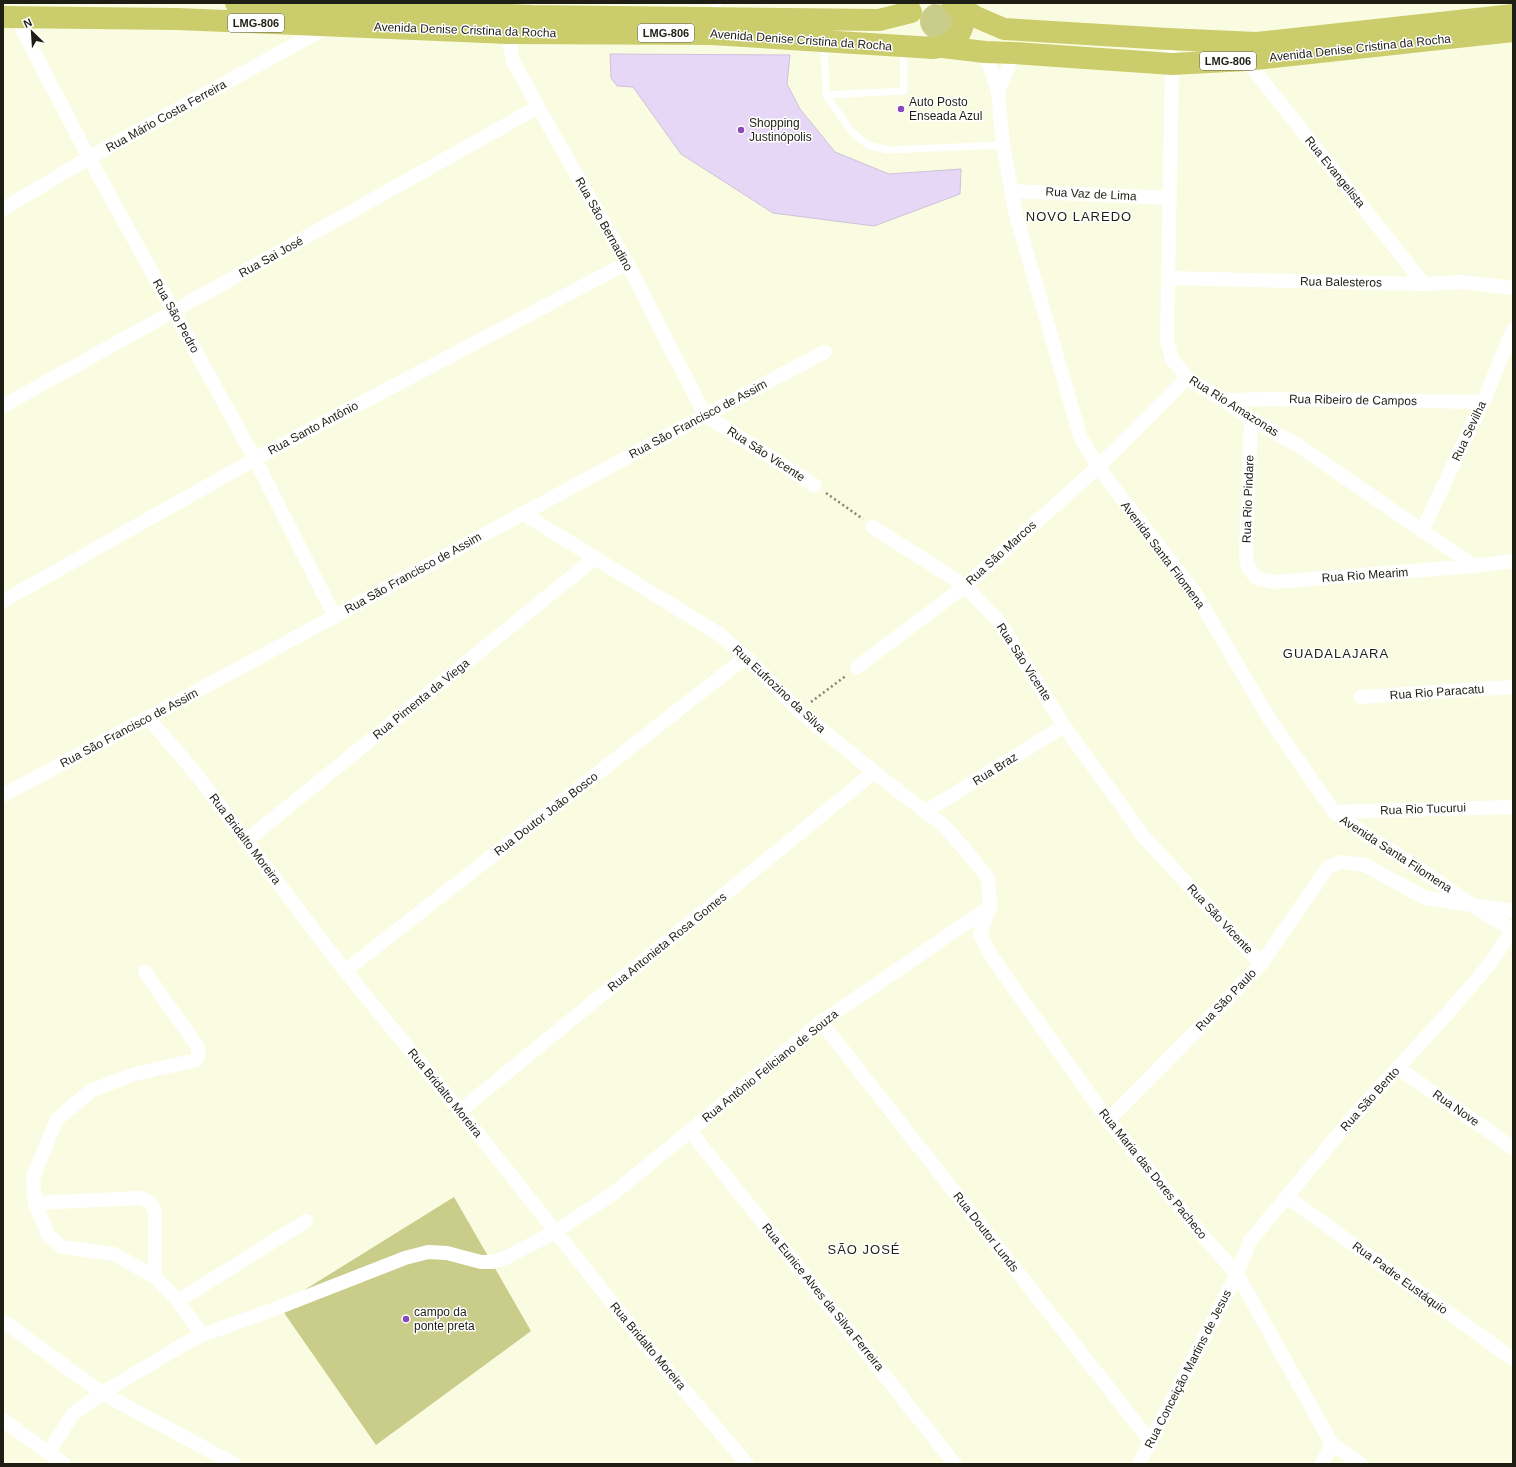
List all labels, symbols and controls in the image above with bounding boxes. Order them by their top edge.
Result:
north arrow [12,12,52,52]
road number: LMG-806 [228,14,284,32]
text: N [22,16,34,30]
street label: Avenida Denise Cristina da Rocha [374,20,557,40]
road number: LMG-806 [638,24,694,42]
street label: Avenida Denise Cristina da Rocha [709,27,893,53]
street label: Avenida Denise Cristina da Rocha [1268,31,1452,65]
road number: LMG-806 [1200,52,1256,70]
street label: Rua Mário Costa Ferreira [103,77,229,155]
place label: Auto Posto Enseada Azul [909,95,982,123]
marker: Auto Posto Enseada Azul [896,104,906,114]
place label: Shopping Justinópolis [749,116,812,144]
marker: Shopping Justinópolis [736,125,746,135]
street label: Rua Evangelista [1302,134,1368,211]
street label: Rua São Bernadino [572,175,636,273]
street label: Rua Vaz de Lima [1045,185,1137,203]
district label: NOVO LAREDO [1026,209,1132,224]
street label: Rua Sai José [236,233,306,280]
street label: Rua Balesteros [1300,274,1382,290]
street label: Rua São Pedro [150,277,202,356]
street label: Rua Rio Amazonas [1187,373,1281,439]
street label: Rua São Francisco de Assim [627,377,769,461]
street label: Rua Ribeiro de Campos [1289,392,1417,408]
street label: Rua Santo Antônio [266,398,361,458]
street label: Rua Sevilha [1449,398,1489,463]
street label: Rua São Vicente [725,424,808,485]
street label: Rua Rio Pindare [1239,454,1257,543]
street label: Avenida Santa Filomena [1118,499,1208,612]
street label: Rua São Marcos [963,518,1039,588]
street label: Rua São Francisco de Assim [342,530,484,616]
street label: Rua Rio Mearim [1321,565,1409,585]
street label: Rua São Vicente [994,621,1055,704]
street label: Rua Eufrozino da Silva [730,642,829,736]
district label: GUADALAJARA [1283,646,1389,661]
street label: Rua Pimenta da Viega [370,656,472,742]
street label: Rua Rio Paracatu [1389,682,1485,702]
street label: Rua São Francisco de Assim [58,686,200,770]
street label: Rua Braz [970,750,1020,788]
street label: Rua Doutor João Bosco [491,769,601,859]
street label: Rua Bridalto Moreira [206,791,284,887]
street label: Rua Rio Tucurui [1380,801,1466,817]
street label: Avenida Santa Filomena [1337,813,1455,896]
street label: Rua São Vicente [1184,881,1256,957]
street label: Rua Antonieta Rosa Gomes [605,890,729,994]
street label: Rua São Paulo [1193,966,1259,1034]
street label: Rua Antônio Feliciano de Souza [699,1007,841,1125]
street label: Rua Bridalto Moreira [405,1046,485,1140]
street label: Rua São Bento [1338,1064,1403,1134]
street label: Rua Nove [1430,1087,1482,1129]
street label: Rua Maria das Dores Pacheco [1096,1106,1210,1242]
street label: Rua Doutor Lunds [950,1189,1022,1275]
street label: Rua Eunice Alves da Silva Ferreira [759,1221,887,1374]
street label: Rua Padre Eustáquio [1350,1239,1451,1317]
district label: SÃO JOSÉ [827,1242,901,1257]
street label: Rua Conceição Martins de Jesus [1142,1287,1234,1451]
street label: Rua Bridalto Moreira [607,1299,689,1393]
place label: campo da ponte preta [414,1305,475,1333]
marker: campo da ponte preta [401,1314,411,1324]

